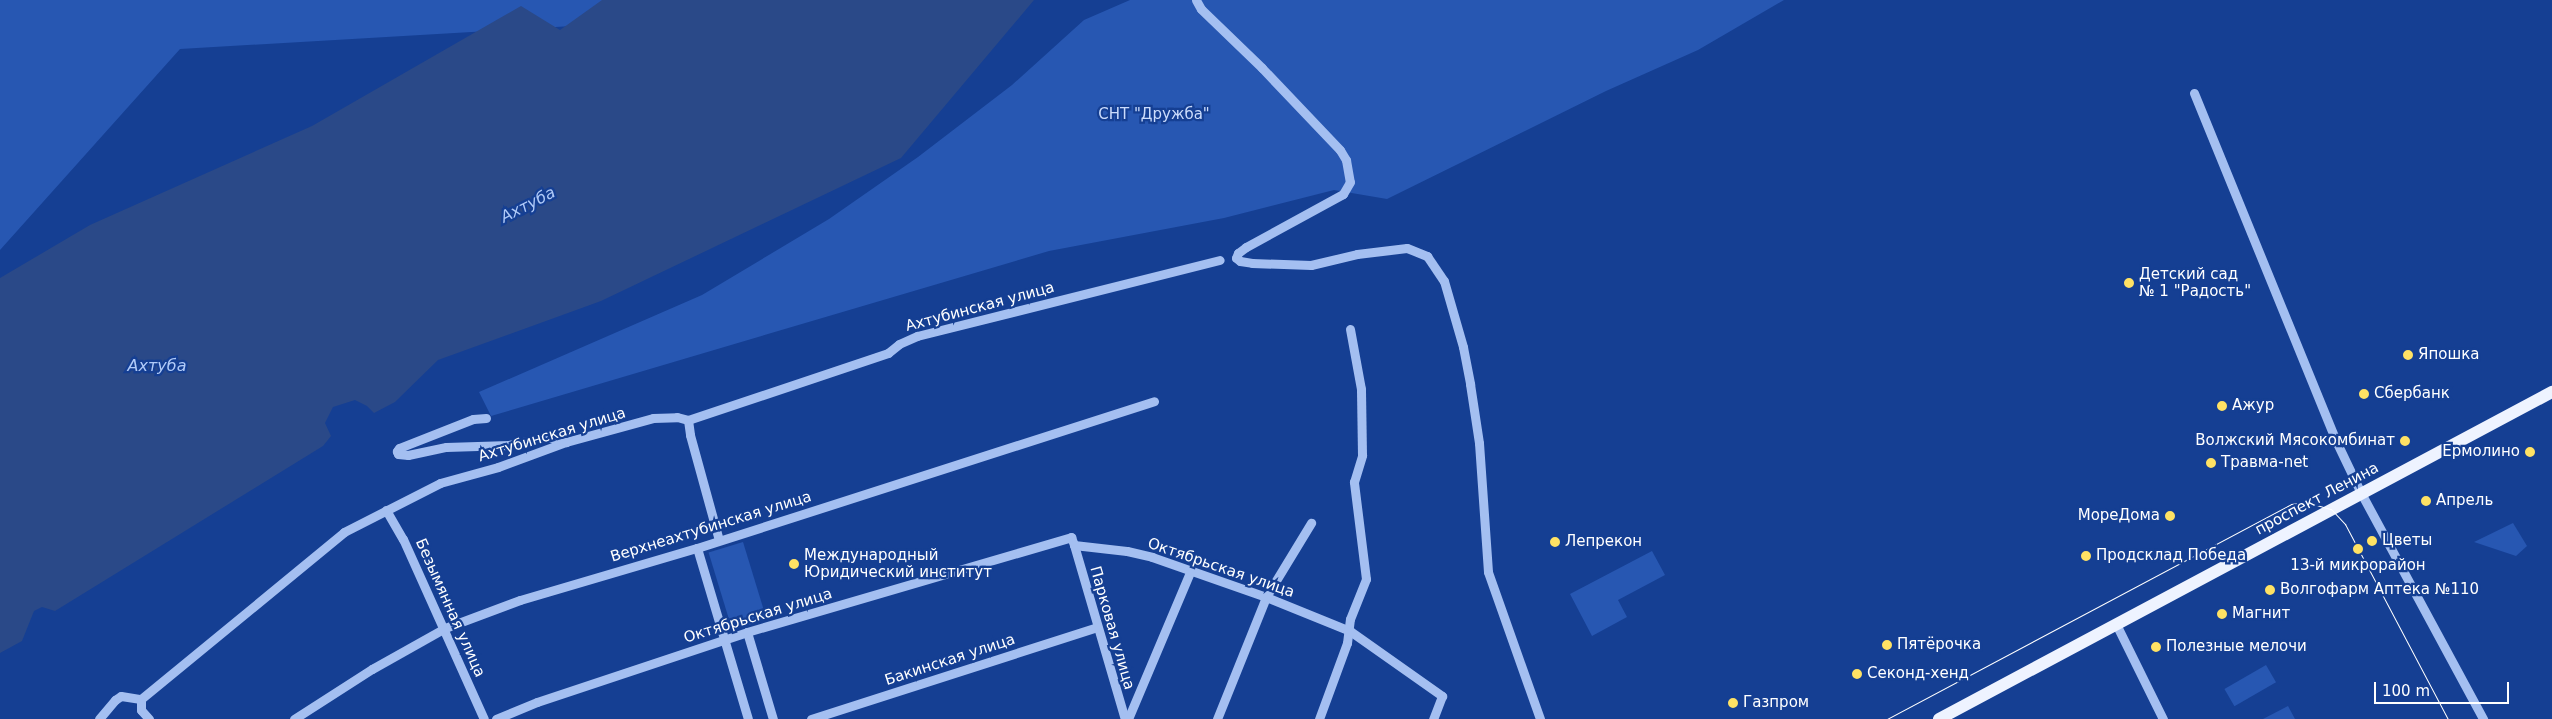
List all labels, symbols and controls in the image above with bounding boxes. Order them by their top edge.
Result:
park label: СНТ "Дружба" [1098,106,1210,124]
water label: Ахтуба [497,183,559,227]
place label: Детский сад № 1 "Радость" [2139,265,2251,300]
marker: Детский сад № 1 "Радость" [2123,277,2135,289]
street label: Ахтубинская улица [904,278,1056,336]
place label: Япошка [2418,346,2479,364]
marker: Япошка [2402,349,2414,361]
water label: Ахтуба [128,356,186,376]
place label: Сбербанк [2374,385,2450,403]
marker: Сбербанк [2358,388,2370,400]
place label: Ажур [2232,397,2274,415]
marker: Ажур [2216,400,2228,412]
street label: Ахтубинская улица [476,404,628,466]
place label: Волжский Мясокомбинат [2195,432,2395,450]
marker: Волжский Мясокомбинат [2399,435,2411,447]
place label: Ермолино [2442,443,2520,461]
marker: Ермолино [2524,446,2536,458]
place label: Травма-net [2221,454,2308,472]
marker: Травма-net [2205,457,2217,469]
street label: проспект Ленина [2252,459,2382,539]
street label: Верхнеахтубинская улица [608,488,814,566]
place label: Апрель [2436,492,2493,510]
marker: Апрель [2420,495,2432,507]
place label: МореДома [2078,507,2160,525]
marker: МореДома [2164,510,2176,522]
place label: Цветы [2382,532,2432,550]
place label: Лепрекон [1565,533,1642,551]
street label: Октябрьская улица [1145,534,1297,602]
marker: Цветы [2366,535,2378,547]
street label: Безымянная улица [411,536,489,680]
marker: Лепрекон [1549,536,1561,548]
marker: 13-й микрорайон [2352,543,2364,555]
place label: Международный Юридический институт [804,546,992,581]
place label: Продсклад Победа [2096,547,2246,565]
marker: Продсклад Победа [2080,550,2092,562]
place label: 13-й микрорайон [2290,557,2426,575]
marker: Международный Юридический институт [788,558,800,570]
street label: Парковая улица [1086,564,1138,692]
place label: Волгофарм Аптека №110 [2280,581,2479,599]
marker: Волгофарм Аптека №110 [2264,584,2276,596]
street label: Октябрьская улица [682,585,834,647]
place label: Магнит [2232,605,2290,623]
marker: Магнит [2216,608,2228,620]
street label: Бакинская улица [883,630,1017,690]
place label: Пятёрочка [1897,636,1981,654]
place label: Полезные мелочи [2166,638,2307,656]
marker: Пятёрочка [1881,639,1893,651]
marker: Полезные мелочи [2150,641,2162,653]
place label: Секонд-хенд [1867,665,1969,683]
marker: Секонд-хенд [1851,668,1863,680]
scale bar [2377,672,2512,704]
text: 100 m [2382,682,2430,700]
place label: Газпром [1743,694,1809,712]
marker: Газпром [1727,697,1739,709]

